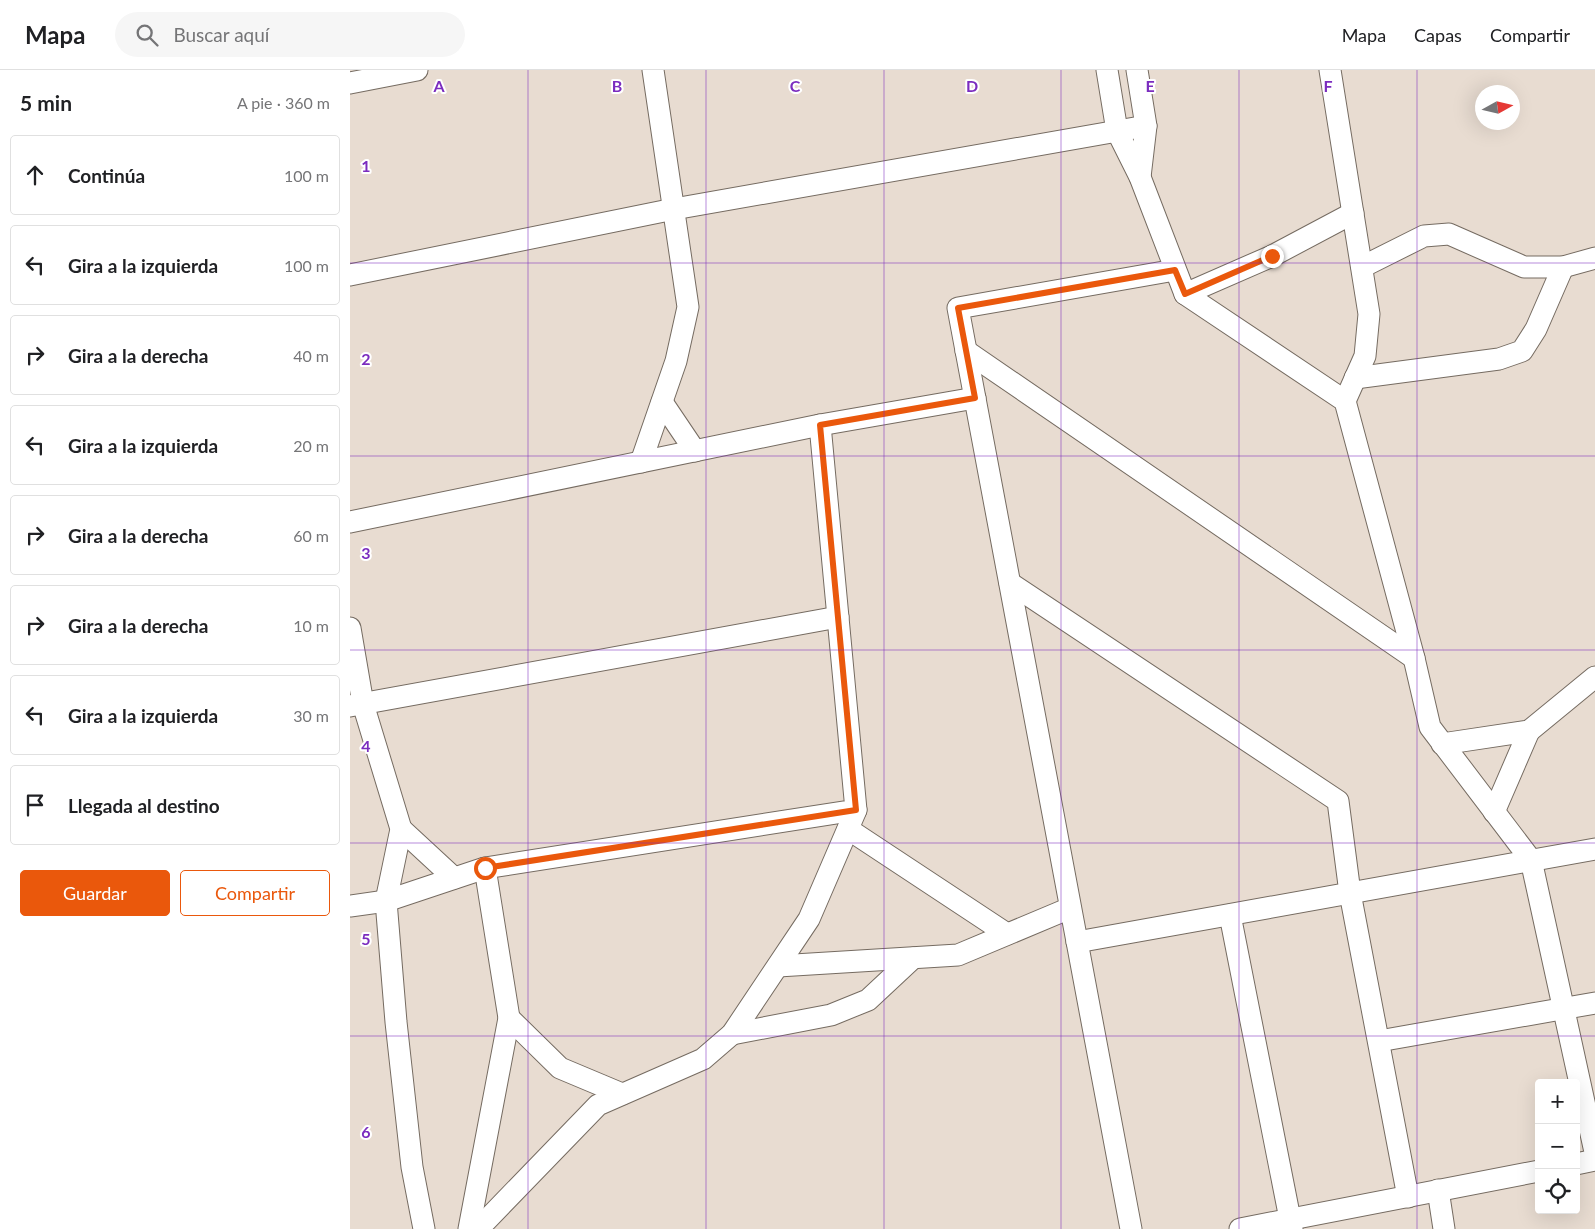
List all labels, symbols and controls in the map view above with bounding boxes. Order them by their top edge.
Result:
search box [115,12,465,57]
text: Mapa [25,20,85,49]
icon: search [133,21,161,49]
text: Buscar aquí [173,23,269,46]
text: Mapa [1342,24,1386,46]
text: Capas [1414,24,1462,46]
text: Compartir [1490,24,1570,46]
text: A [432,76,445,95]
text: B [612,76,622,95]
text: C [790,76,801,95]
text: D [966,76,978,95]
text: E [1145,76,1155,95]
text: F [1323,76,1333,95]
north arrow [1475,85,1520,130]
text: 5 min [20,90,72,115]
text: A pie · 360 m [237,93,330,112]
text: 1 [361,156,371,175]
icon: ahead [21,161,49,189]
text: Continúa [68,164,145,187]
text: 100 m [284,166,329,185]
route end [1261,245,1284,268]
icon: left [21,251,49,279]
text: Gira a la izquierda [68,254,218,277]
text: 100 m [284,256,329,275]
icon: right [21,341,49,369]
text: Gira a la derecha [68,344,208,367]
text: 40 m [293,346,329,365]
text: 2 [361,349,371,368]
icon: left [21,431,49,459]
text: Gira a la izquierda [68,434,218,457]
text: 20 m [293,436,329,455]
icon: right [21,521,49,549]
text: Gira a la derecha [68,524,208,547]
text: 60 m [293,526,329,545]
text: 3 [361,543,371,562]
icon: right [21,611,49,639]
text: Gira a la derecha [68,614,208,637]
text: 10 m [293,616,329,635]
icon: left [21,701,49,729]
text: Gira a la izquierda [68,704,218,727]
text: 30 m [293,706,329,725]
text: 4 [361,736,371,755]
icon: arrive [21,791,49,819]
text: Llegada al destino [68,794,220,817]
route start [474,857,497,880]
button: Guardar [20,870,170,916]
button: Compartir [180,870,330,916]
text: 5 [361,929,371,948]
map controls [1535,1079,1580,1214]
button: + [1535,1079,1580,1124]
text: 6 [361,1122,371,1141]
button: − [1535,1124,1580,1169]
button: locate [1535,1169,1580,1214]

